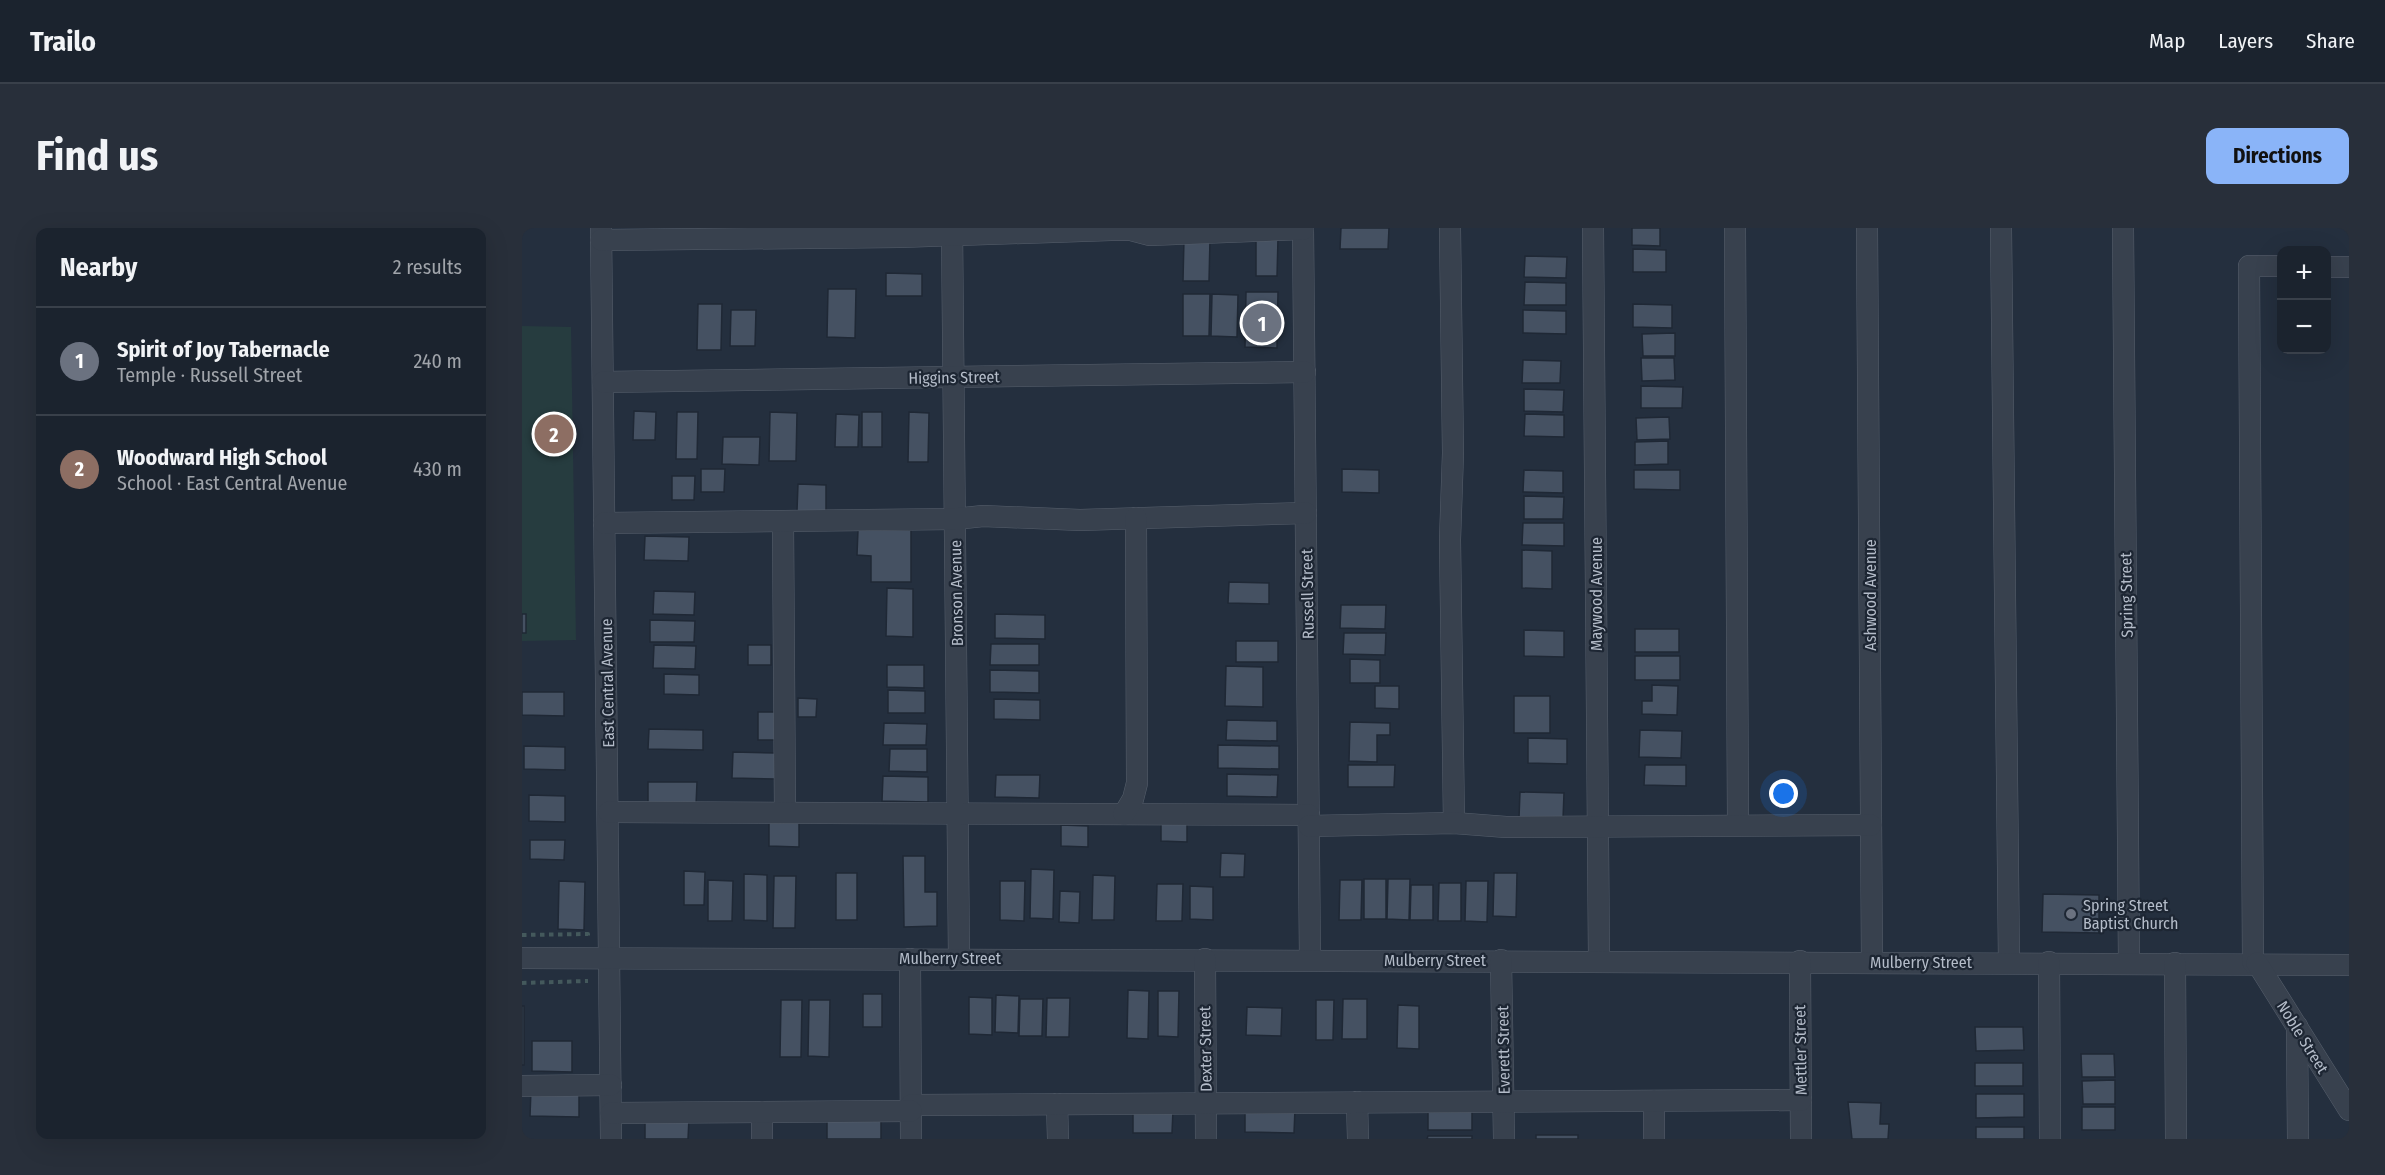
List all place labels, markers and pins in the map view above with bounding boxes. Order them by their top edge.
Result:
pin: 1 [1242,300,1282,346]
pin: 2 [534,412,573,456]
place label: Spring Street Baptist Church [2083,896,2178,933]
marker: Spring Street Baptist Church [2064,907,2078,921]

